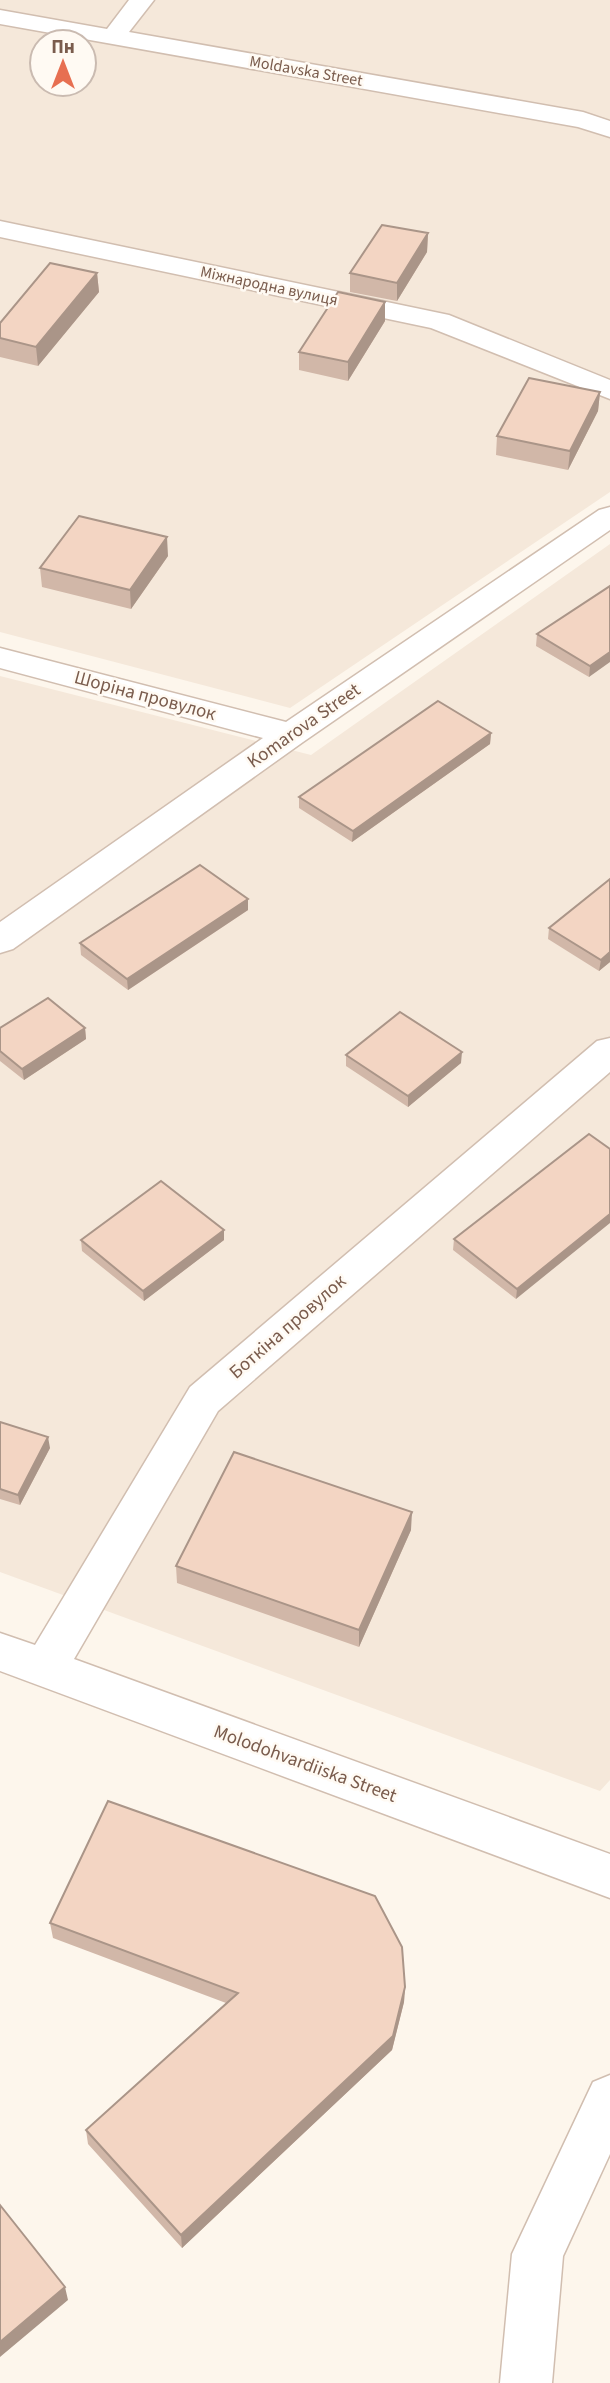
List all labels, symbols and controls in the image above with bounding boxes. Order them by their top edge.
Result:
north arrow [28,28,98,98]
text: Пн [51,34,75,61]
street label: Moldavska Street [248,50,365,92]
street label: Міжнародна вулиця [198,261,340,311]
street label: Шоріна провулок [71,664,219,728]
street label: Komarova Street [242,677,367,775]
street label: Боткіна провулок [224,1268,353,1386]
street label: Molodohvardiiska Street [210,1718,401,1810]

